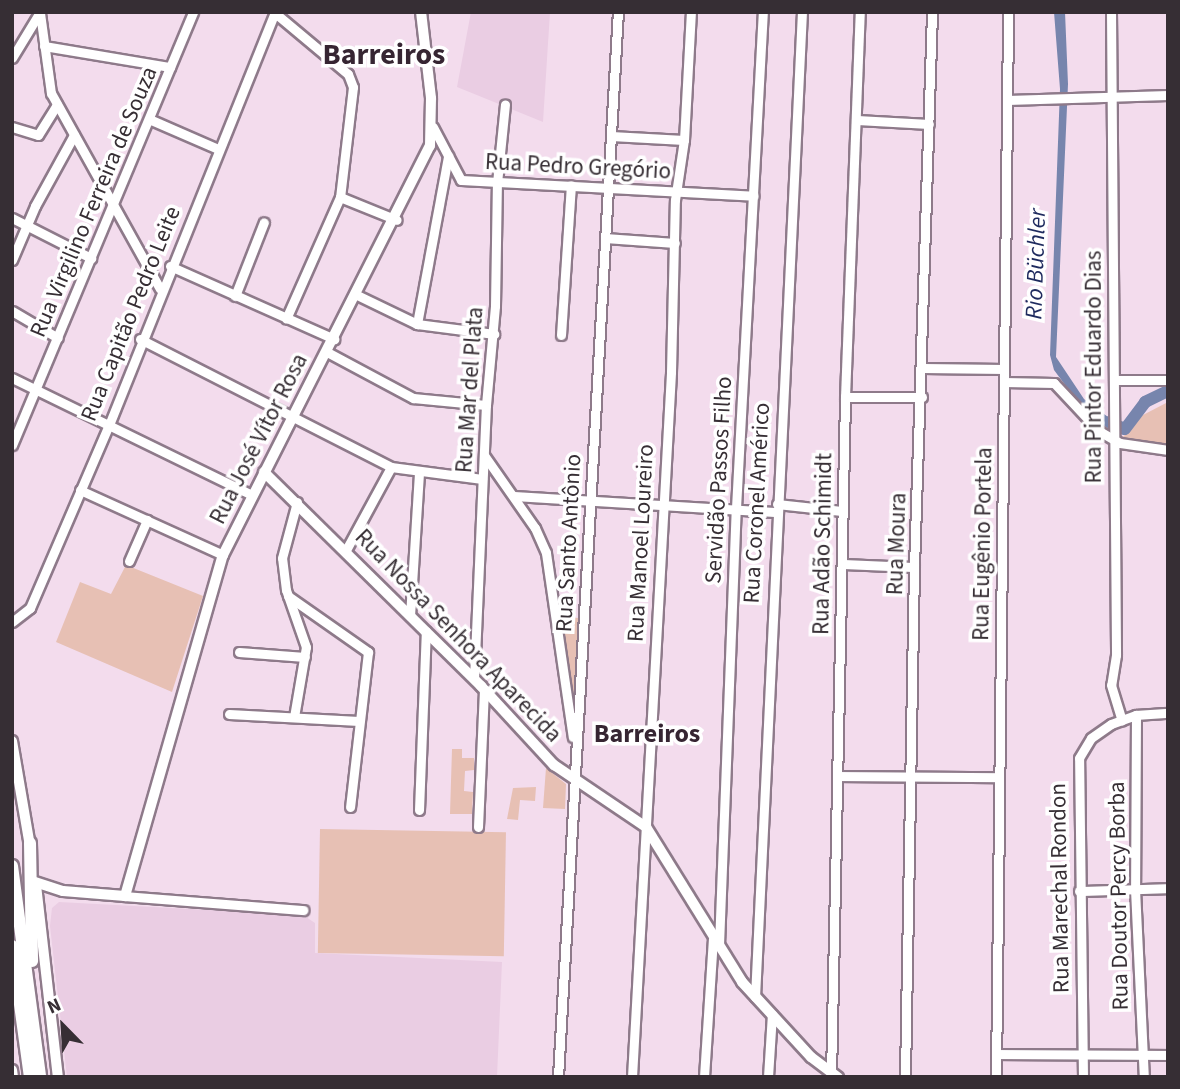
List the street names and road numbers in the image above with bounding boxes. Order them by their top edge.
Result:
street label: Rua Virgilino Ferreira de Souza [24,63,164,341]
street label: Rua Pedro Gregório [484,148,672,186]
street label: Rua Capitão Pedro Leite [75,203,187,425]
street label: Rua Pintor Eduardo Dias [1080,251,1108,483]
street label: Rua Mar del Plata [450,306,490,474]
street label: Rua José Vítor Rosa [204,349,314,529]
street label: Servidão Passos Filho [700,376,738,584]
street label: Rua Coronel Américo [738,402,776,604]
street label: Rua Manoel Loureiro [622,443,660,643]
street label: Rua Eugênio Portela [968,447,998,641]
street label: Rua Santo Antônio [551,453,587,633]
street label: Rua Adão Schimidt [808,453,838,635]
street label: Rua Moura [881,492,913,596]
street label: Rua Nossa Senhora Aparecida [349,524,567,748]
street label: Rua Doutor Percy Borba [1103,781,1135,1011]
street label: Rua Marechal Rondon [1044,783,1076,993]

